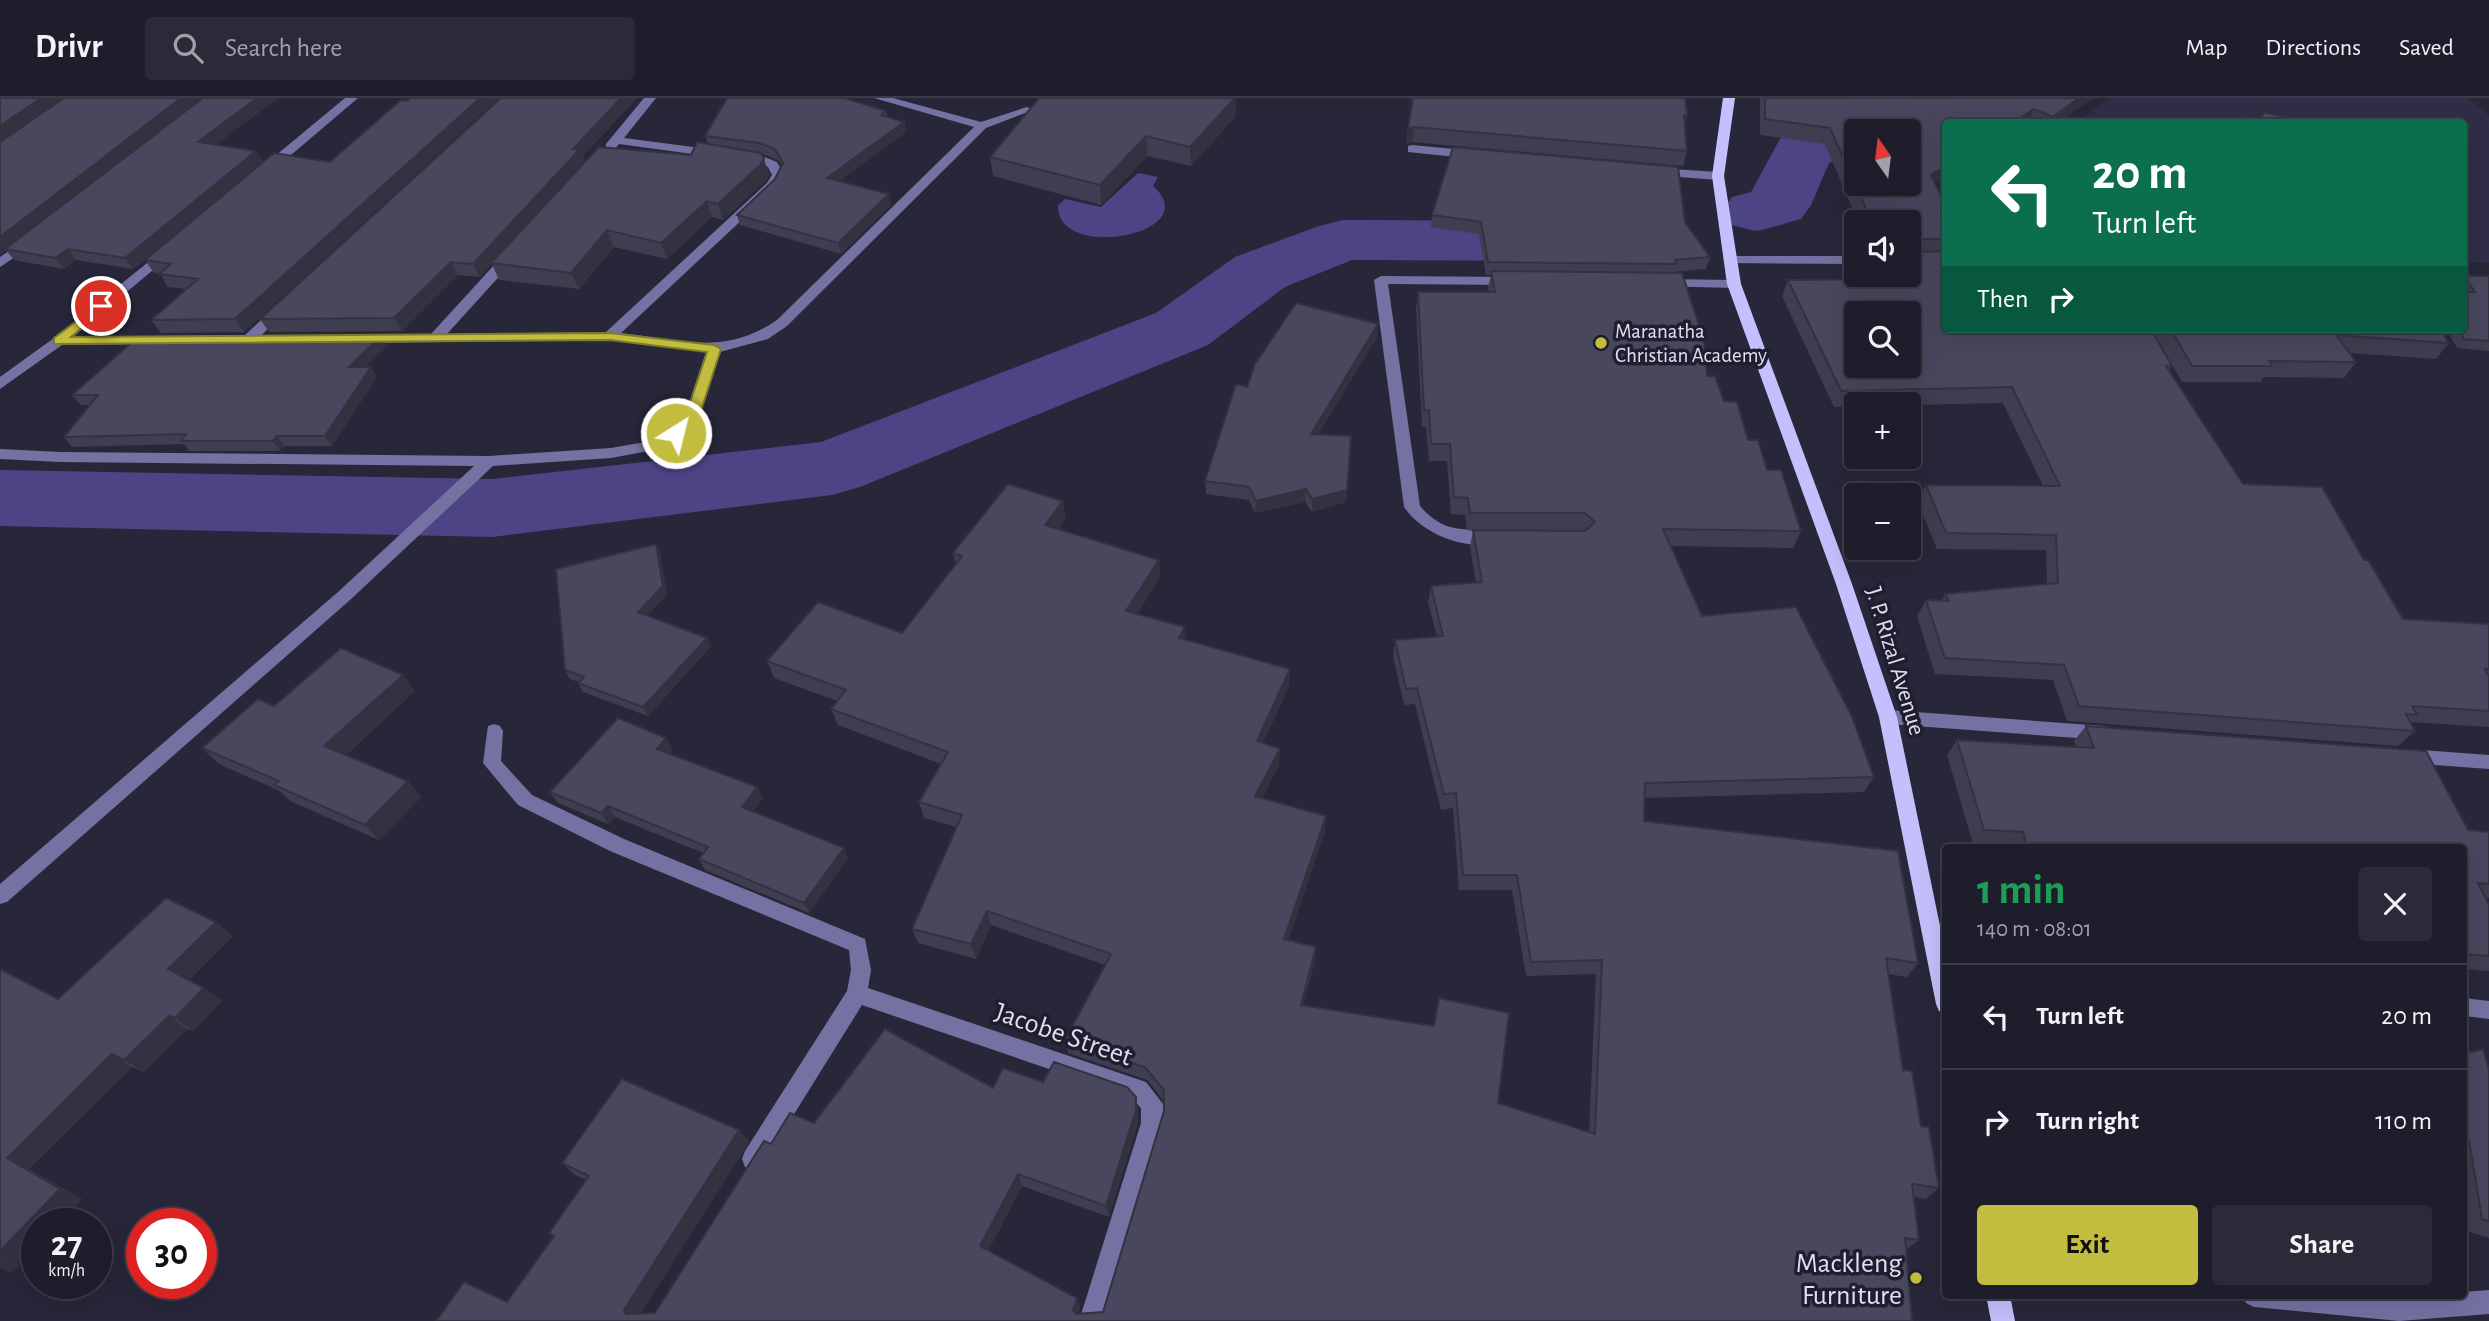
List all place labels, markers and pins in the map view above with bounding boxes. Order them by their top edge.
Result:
pin [71,276,131,336]
place label: Maranatha Christian Academy [1615,321,1767,366]
marker: Maranatha Christian Academy [1593,335,1609,351]
place label: Mackleng Furniture [1796,1250,1902,1310]
marker: Mackleng Furniture [1908,1270,1924,1286]

